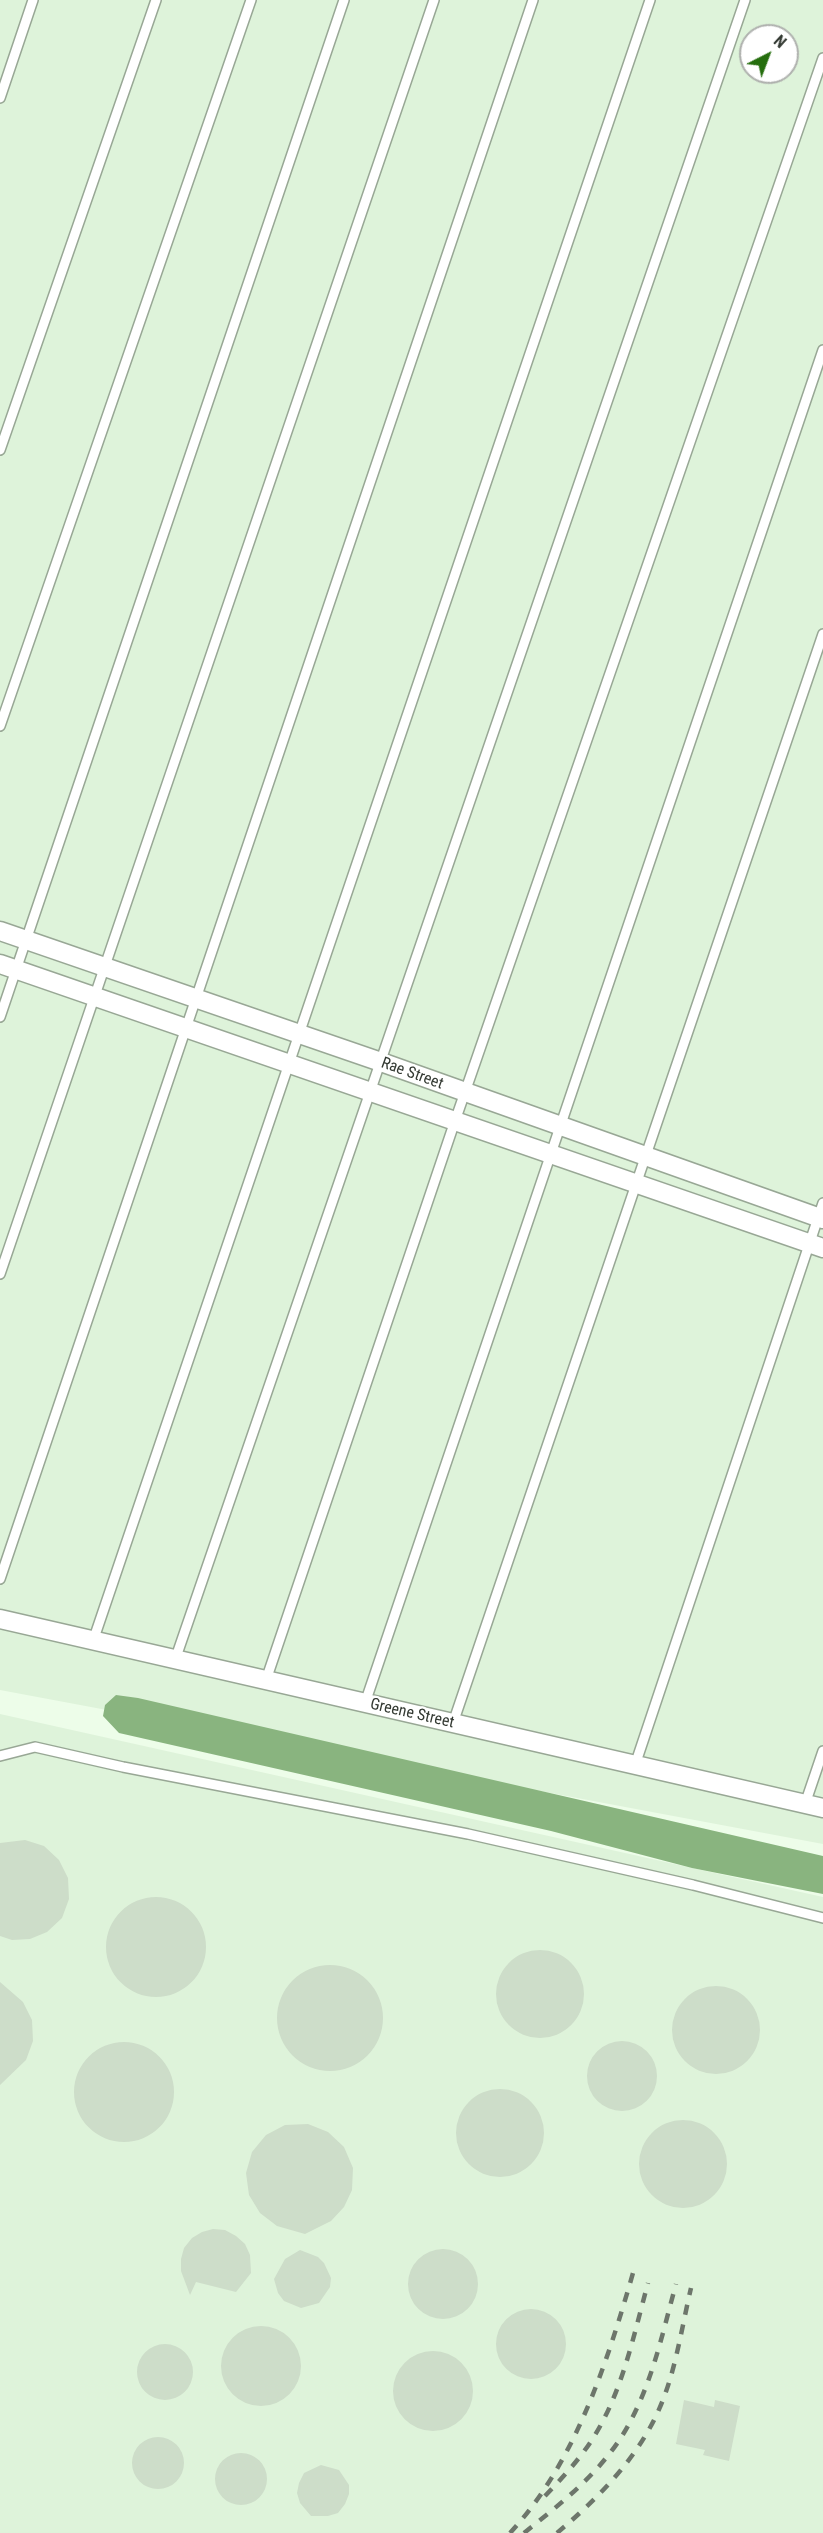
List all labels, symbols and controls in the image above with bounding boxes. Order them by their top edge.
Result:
north arrow [739,24,799,84]
text: N [770,31,790,52]
street label: Rae Street [378,1054,446,1094]
street label: Greene Street [368,1695,456,1733]

